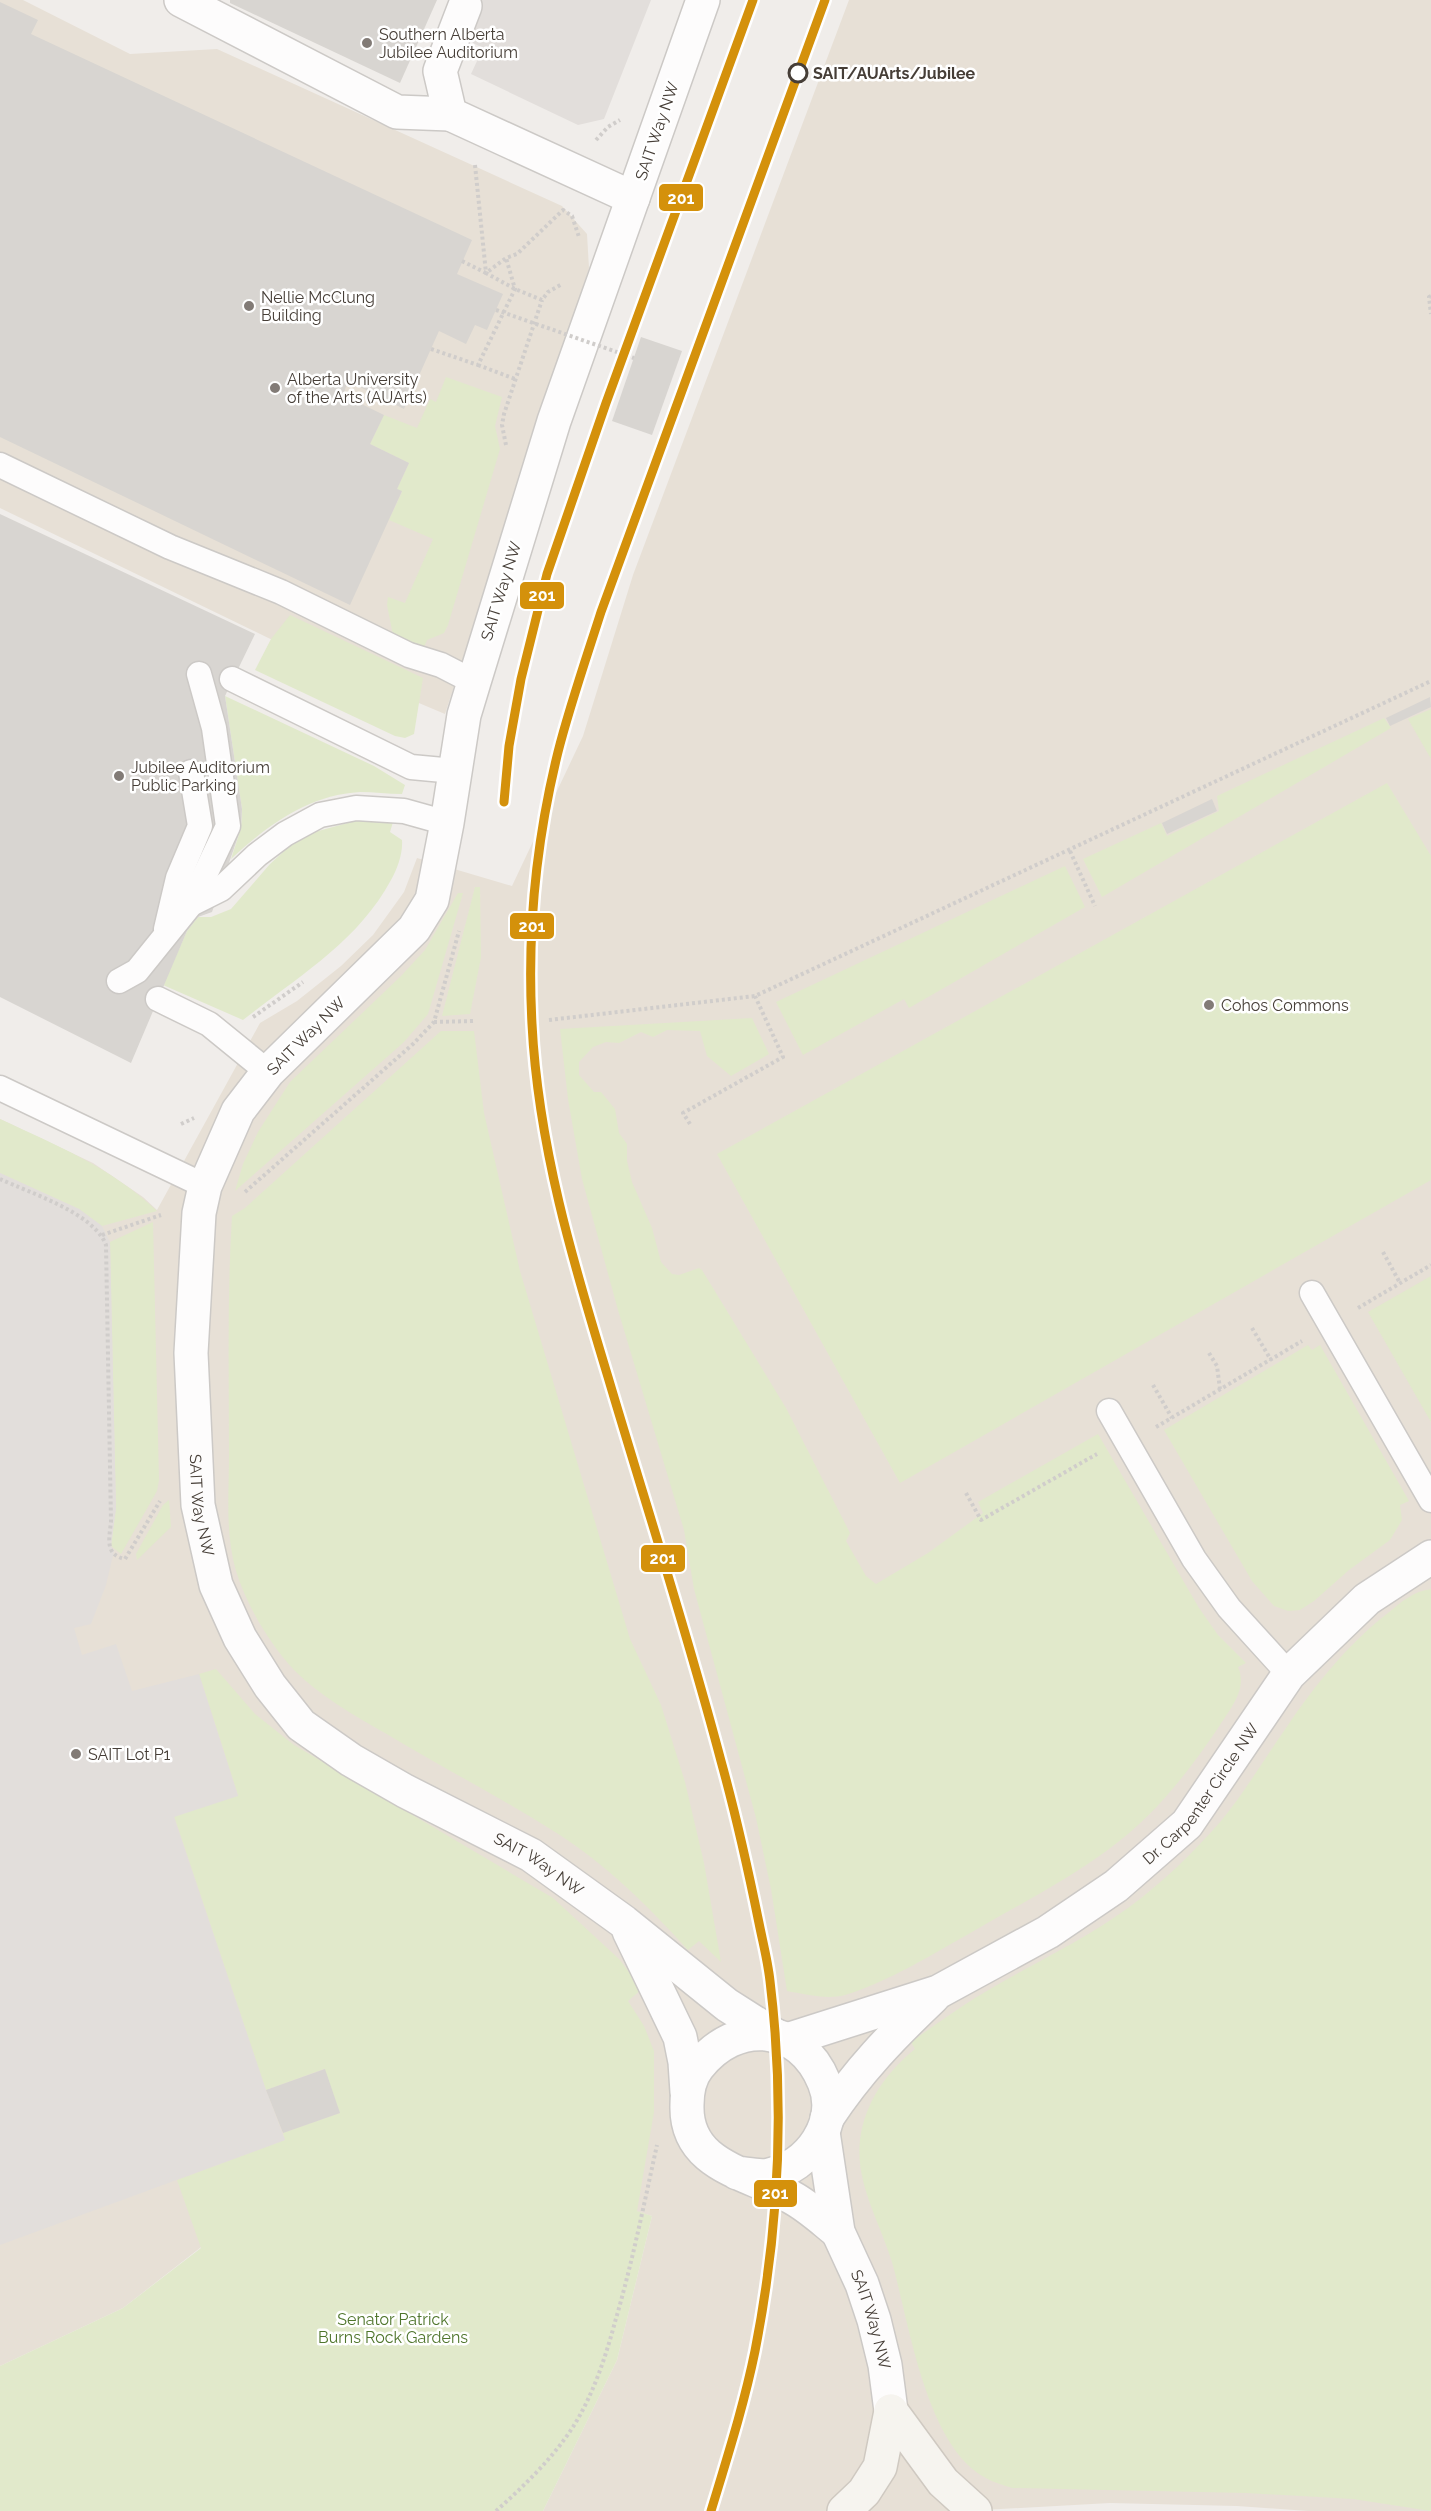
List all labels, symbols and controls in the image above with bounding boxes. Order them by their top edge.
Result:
place label: Southern Alberta Jubilee Auditorium [379,25,518,62]
marker: Southern Alberta Jubilee Auditorium [360,36,374,50]
marker: SAIT/AUArts/Jubilee [788,63,808,83]
place label: SAIT/AUArts/Jubilee [813,64,976,83]
street label: SAIT Way NW [631,79,683,183]
line badge: 201 [658,183,704,212]
text: 201 [668,189,694,208]
place label: Nellie McClung Building [261,288,375,325]
marker: Nellie McClung Building [242,299,256,313]
place label: Alberta University of the Arts (AUArts) [287,370,427,407]
marker: Alberta University of the Arts (AUArts) [268,381,282,395]
street label: SAIT Way NW [477,539,525,643]
line badge: 201 [519,581,565,610]
text: 201 [529,586,555,605]
place label: Jubilee Auditorium Public Parking [131,758,270,795]
marker: Jubilee Auditorium Public Parking [112,769,126,783]
line badge: 201 [509,912,555,940]
text: 201 [519,917,545,936]
street label: SAIT Way NW [263,993,349,1079]
place label: Cohos Commons [1221,996,1349,1015]
marker: Cohos Commons [1202,998,1216,1012]
street label: SAIT Way NW [186,1454,219,1558]
line badge: 201 [640,1544,686,1573]
text: 201 [650,1549,676,1568]
street label: Dr. Carpenter Circle NW [1138,1719,1262,1868]
place label: SAIT Lot P1 [88,1745,171,1764]
marker: SAIT Lot P1 [69,1747,83,1761]
street label: SAIT Way NW [491,1828,588,1900]
line badge: 201 [753,2179,798,2208]
text: 201 [762,2184,788,2203]
street label: SAIT Way NW [847,2267,895,2371]
park label: Senator Patrick Burns Rock Gardens [318,2310,468,2347]

